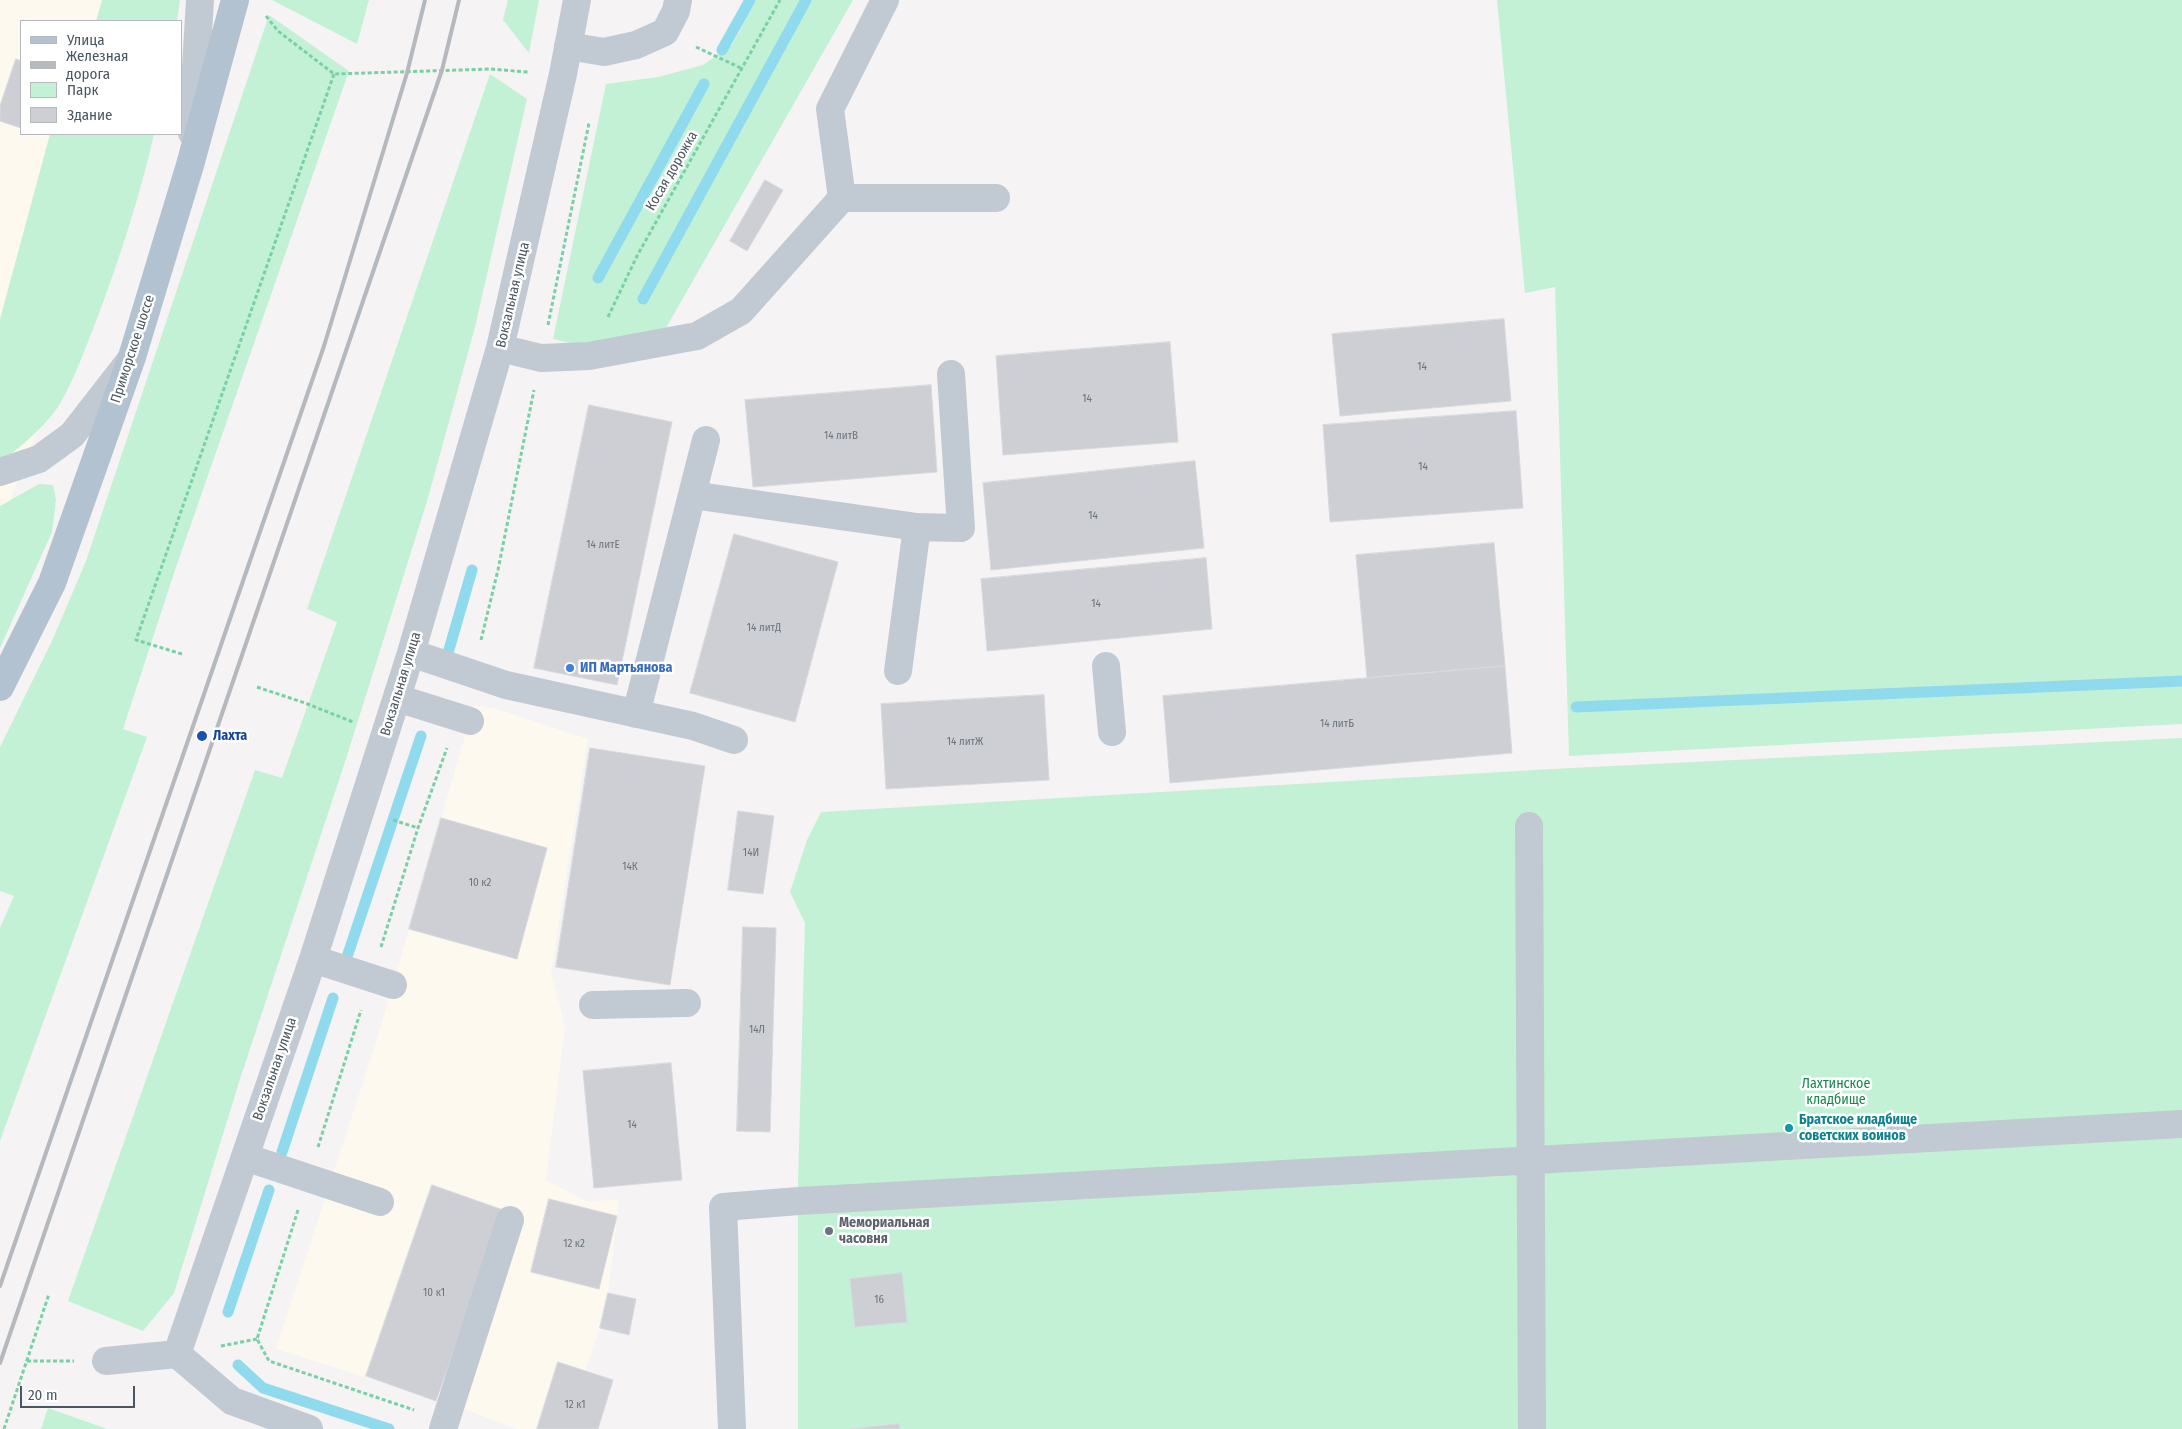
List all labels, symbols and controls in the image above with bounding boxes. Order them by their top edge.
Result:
legend [20,20,182,135]
text: Улица [67,31,105,49]
text: Железная дорога [66,47,128,83]
text: Парк [67,81,98,99]
text: Здание [67,106,113,124]
street label: Косая дорожка [643,128,701,214]
street label: Вокзальная улица [493,241,533,349]
street label: Приморское шоссе [108,293,158,405]
house number: 14 [1417,360,1427,374]
house number: 14 [1082,392,1092,406]
house number: 14 литВ [824,429,858,443]
house number: 14 [1418,460,1428,474]
house number: 14 [1088,509,1098,523]
house number: 14 литЕ [586,538,620,552]
house number: 14 [1091,597,1101,611]
house number: 14 литД [747,621,781,635]
street label: Вокзальная улица [377,630,425,738]
place label: ИП Мартьянова [580,660,672,676]
marker: ИП Мартьянова [564,662,576,674]
house number: 14 литБ [1320,717,1354,731]
place label: Лахта [213,728,247,744]
marker: Лахта [195,729,209,743]
house number: 14 литЖ [947,735,983,749]
house number: 14И [743,846,759,860]
house number: 14К [622,860,638,874]
house number: 10 к2 [469,876,491,890]
street label: Вокзальная улица [250,1015,300,1123]
house number: 14Л [749,1023,765,1037]
park label: Лахтинское кладбище [1802,1076,1870,1108]
place label: Братское кладбище советских воинов [1799,1112,1917,1144]
house number: 14 [627,1118,637,1132]
marker: Братское кладбище советских воинов [1783,1122,1795,1134]
place label: Мемориальная часовня [839,1215,930,1248]
marker: Мемориальная часовня [823,1225,835,1237]
house number: 12 к2 [563,1237,585,1251]
house number: 10 к1 [423,1286,445,1300]
house number: 16 [874,1293,884,1307]
scale bar [22,1376,138,1408]
text: 20 m [28,1386,58,1404]
house number: 12 к1 [564,1398,586,1412]

